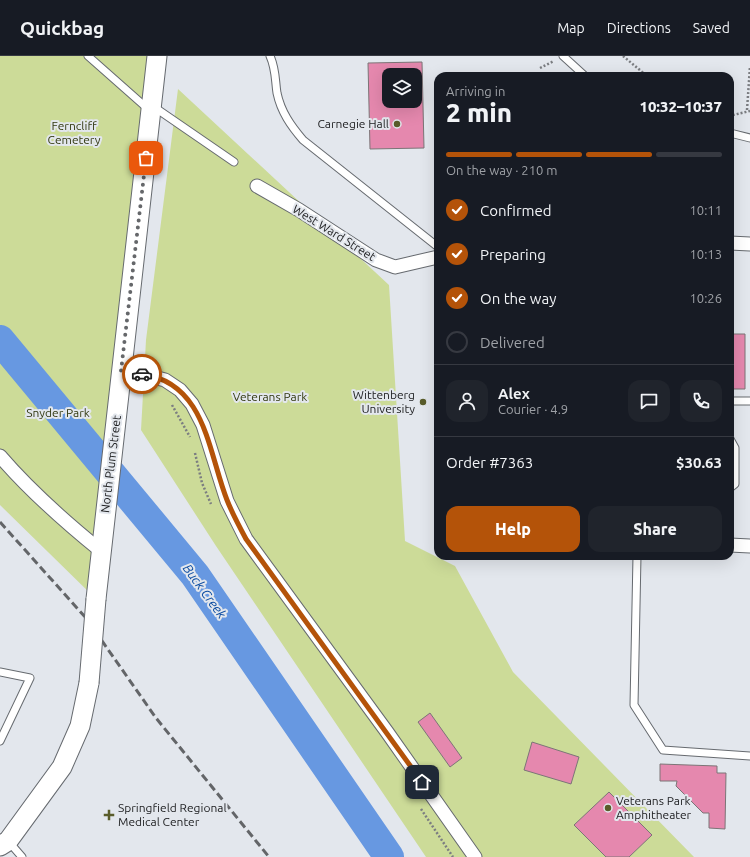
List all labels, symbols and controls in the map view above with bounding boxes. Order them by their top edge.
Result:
text: Quickbag [20,17,104,39]
text: Map [557,20,585,36]
text: Directions [607,20,671,36]
text: Saved [693,20,730,36]
map controls [382,68,422,108]
button: layers [382,68,422,108]
text: Arriving in [446,84,505,98]
text: 2 min [446,98,512,127]
text: 10:32–10:37 [639,98,722,115]
place label: Carnegie Hall [317,117,389,130]
park label: Ferncliff Cemetery [48,119,101,146]
marker: Carnegie Hall [392,119,402,129]
pin [129,141,163,175]
icon: bag [135,147,157,169]
text: On the way · 210 m [446,163,558,177]
icon: check [446,199,468,221]
street label: West Ward Street [291,202,378,263]
text: Confirmed [480,202,552,219]
text: 10:11 [689,203,722,217]
icon: check [446,243,468,265]
text: Preparing [480,246,546,263]
text: 10:13 [689,247,722,261]
icon: check [446,287,468,309]
text: On the way [480,290,556,307]
text: 10:26 [689,291,722,305]
text: Delivered [480,334,545,351]
courier [122,354,162,394]
icon: car [131,363,153,385]
button: person [446,380,488,422]
button: chat [628,380,670,422]
button: phone [680,380,722,422]
text: Alex [498,385,530,402]
place label: Wittenberg University [353,388,415,415]
park label: Veterans Park [233,390,307,403]
marker: Wittenberg University [418,397,428,407]
text: Courier · 4.9 [498,402,568,416]
park label: Snyder Park [26,406,90,419]
street label: North Plum Street [98,414,123,513]
text: Order #7363 [446,454,533,471]
text: $30.63 [676,454,722,471]
button: Help [446,506,580,552]
button: Share [588,506,722,552]
water label: Buck Creek [181,561,230,621]
pin [405,765,439,799]
icon: home [411,771,433,793]
place label: Veterans Park Amphitheater [616,794,692,821]
place label: Springfield Regional Medical Center [118,801,227,828]
marker: Veterans Park Amphitheater [603,803,613,813]
marker: Springfield Regional Medical Center [103,809,115,821]

